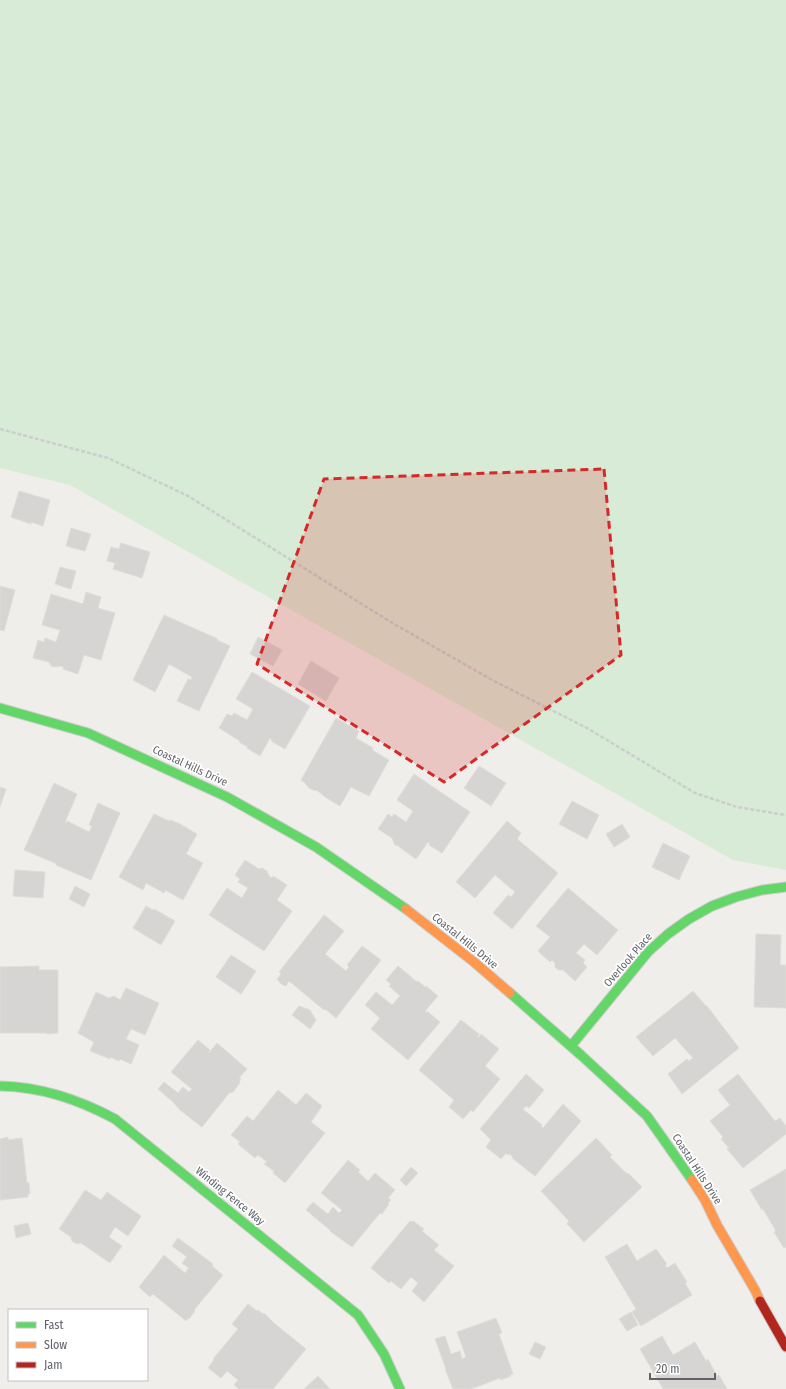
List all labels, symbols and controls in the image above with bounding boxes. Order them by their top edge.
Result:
street label: Coastal Hills Drive [150,743,230,789]
street label: Coastal Hills Drive [429,910,501,972]
street label: Overlook Place [601,930,655,990]
street label: Coastal Hills Drive [669,1131,725,1207]
street label: Winding Fence Way [193,1164,267,1228]
legend [8,1309,148,1381]
text: Fast [44,1318,63,1332]
text: Slow [44,1338,67,1352]
scale bar [650,1355,715,1381]
text: Jam [44,1358,62,1372]
text: 20 m [656,1362,680,1376]

